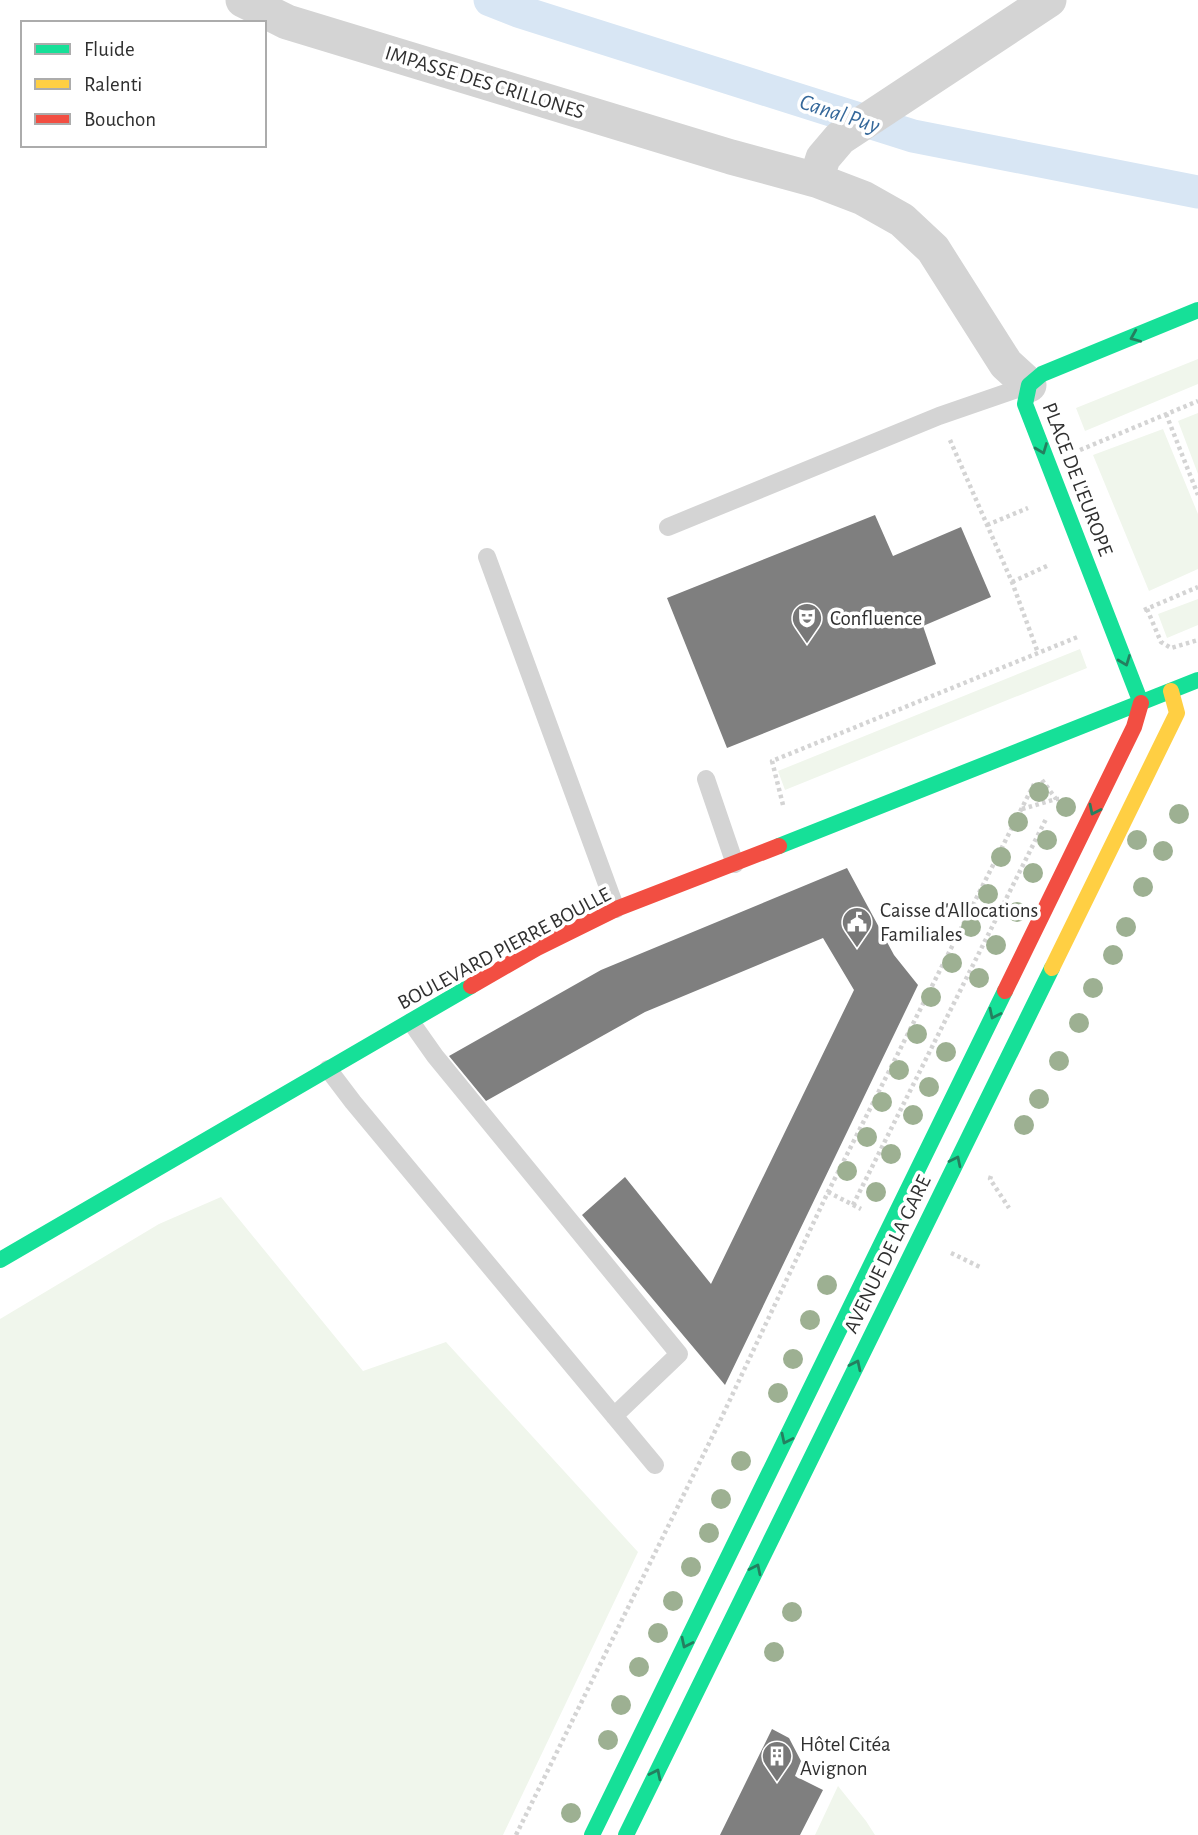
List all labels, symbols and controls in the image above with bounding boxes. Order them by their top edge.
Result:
legend [21,21,266,147]
text: Fluide [84,39,135,60]
street label: IMPASSE DES CRILLONES [383,42,587,123]
text: Ralenti [84,74,142,95]
water label: Canal Puy [797,91,883,138]
text: Bouchon [84,109,156,130]
one-way arrow [1130,328,1142,342]
street label: PLACE DE L'EUROPE [1039,400,1116,559]
one-way arrow [1034,443,1048,455]
theatre icon: Confluence [790,601,824,645]
place label: Confluence [830,608,922,629]
one-way arrow [1116,655,1130,667]
one-way arrow [1088,803,1102,815]
street label: BOULEVARD PIERRE BOULLE [394,883,614,1014]
place label: Caisse d'Allocations Familiales [880,900,1038,945]
public building icon: Caisse d'Allocations Familiales [840,905,874,949]
one-way arrow [988,1007,1002,1019]
one-way arrow [948,1156,962,1168]
street label: AVENUE DE LA GARE [840,1172,935,1336]
one-way arrow [848,1360,862,1372]
one-way arrow [781,1432,795,1444]
one-way arrow [748,1564,762,1576]
one-way arrow [681,1636,695,1648]
place label: Hôtel Citéa Avignon [800,1734,891,1779]
building icon: Hôtel Citéa Avignon [760,1739,794,1783]
one-way arrow [648,1769,662,1781]

